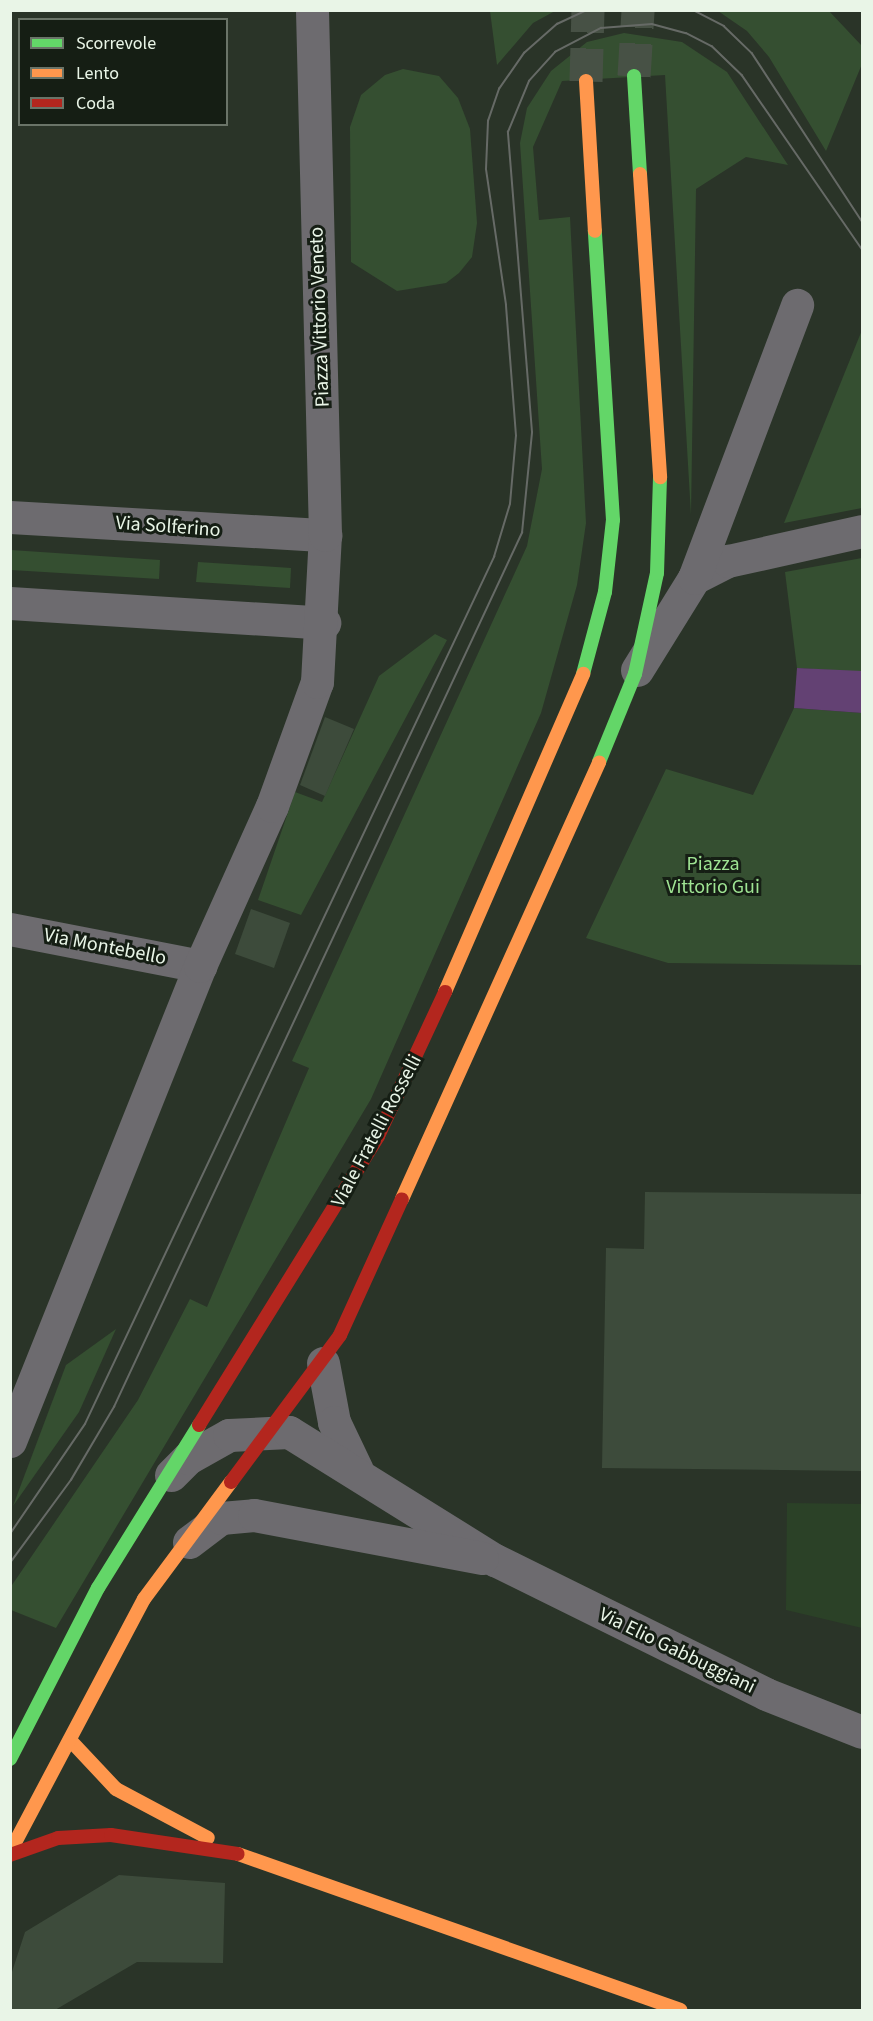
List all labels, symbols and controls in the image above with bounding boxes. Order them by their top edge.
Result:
legend [18,18,228,126]
text: Scorrevole [76,31,156,56]
text: Lento [76,61,119,86]
text: Coda [76,91,115,116]
street label: Piazza Vittorio Veneto [305,226,335,408]
street label: Via Solferino [115,511,221,543]
park label: Piazza Vittorio Gui [666,852,760,899]
street label: Via Montebello [42,923,168,971]
street label: Viale Fratelli Rosselli [327,1051,427,1211]
street label: Via Elio Gabbuggiani [595,1603,759,1699]

